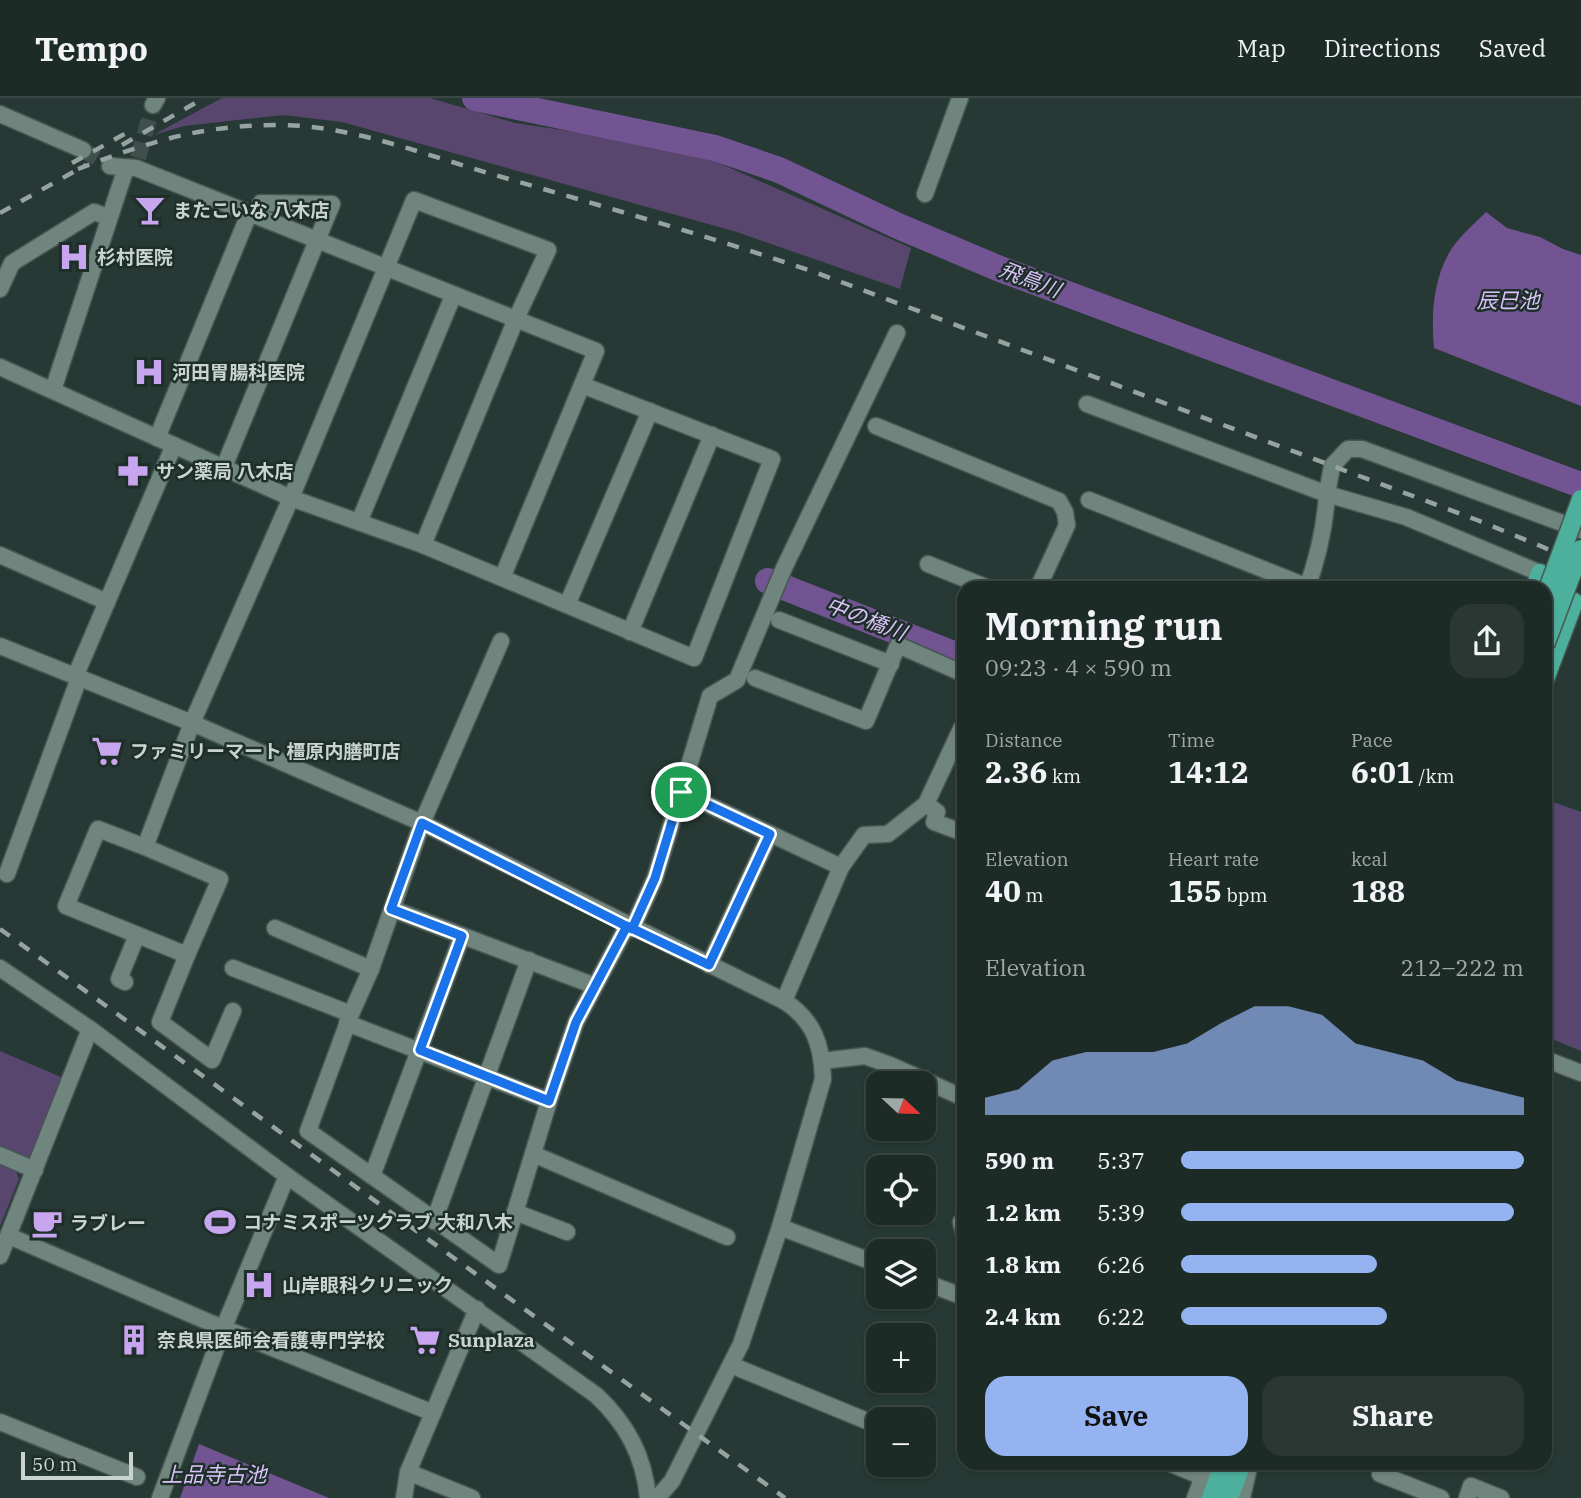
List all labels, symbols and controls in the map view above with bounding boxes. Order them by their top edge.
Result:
text: Tempo [35,27,148,70]
text: Map [1237,32,1286,64]
text: Directions [1324,32,1441,64]
text: Saved [1479,32,1546,64]
bar icon: またこいな 八木店 [133,193,167,227]
place label: またこいな 八木店 [173,198,329,222]
hospital icon: 杉村医院 [57,240,91,274]
place label: 杉村医院 [97,245,173,269]
water label: 飛鳥川 [996,255,1067,304]
water label: 辰巳池 [1477,286,1541,314]
hospital icon: 河田胃腸科医院 [132,355,166,389]
place label: 河田胃腸科医院 [172,360,305,384]
pharmacy icon: サン薬局 八木店 [116,454,150,488]
place label: サン薬局 八木店 [156,459,293,483]
water label: 中の橋川 [822,590,912,647]
text: Morning run [985,601,1223,650]
button: share [1450,604,1524,678]
text: 09:23 · 4 × 590 m [985,652,1172,682]
text: Distance [985,728,1063,752]
text: Time [1168,728,1215,752]
text: Pace [1351,728,1393,752]
supermarket icon: ファミリーマート 橿原内膳町店 [90,734,124,768]
place label: ファミリーマート 橿原内膳町店 [130,739,400,763]
text: 2.36 [985,752,1047,791]
text: 14:12 [1168,752,1249,791]
text: 6:01 [1351,752,1414,791]
pin [651,762,711,822]
text: km [1047,764,1081,788]
text: /km [1414,764,1455,788]
icon: arrive [662,773,700,811]
text: Elevation [985,847,1069,871]
text: Heart rate [1168,847,1259,871]
text: kcal [1351,847,1388,871]
text: 40 [985,871,1021,910]
text: 155 [1168,871,1222,910]
text: 188 [1351,871,1405,910]
text: m [1021,883,1044,907]
text: bpm [1222,883,1268,907]
text: Elevation [985,952,1086,982]
text: 212–222 m [1400,952,1524,982]
north arrow [866,1071,936,1141]
map controls [866,1071,936,1477]
text: 590 m [985,1145,1054,1175]
text: 5:37 [1097,1145,1145,1175]
button: locate [866,1155,936,1225]
text: 1.2 km [985,1197,1061,1227]
text: 5:39 [1097,1197,1145,1227]
sports icon: コナミスポーツクラブ 大和八木 [203,1205,237,1239]
cafe icon: ラブレー [30,1206,64,1240]
place label: コナミスポーツクラブ 大和八木 [243,1210,513,1234]
place label: ラブレー [70,1211,146,1235]
button: layers [866,1239,936,1309]
text: 1.8 km [985,1249,1061,1279]
text: 6:26 [1097,1249,1145,1279]
hospital icon: 山岸眼科クリニック [242,1268,276,1302]
place label: 山岸眼科クリニック [282,1273,453,1297]
text: 2.4 km [985,1301,1061,1331]
text: 6:22 [1097,1301,1145,1331]
building icon: 奈良県医師会看護専門学校 [117,1323,151,1357]
supermarket icon: Sunplaza [408,1323,442,1357]
button: + [866,1323,936,1393]
place label: 奈良県医師会看護専門学校 [157,1328,385,1352]
place label: Sunplaza [448,1328,535,1352]
button: Save [985,1376,1248,1456]
button: Share [1262,1376,1524,1456]
button: − [866,1407,936,1477]
scale bar [21,1449,133,1481]
text: 50 m [32,1452,77,1476]
water label: 上品寺古池 [162,1460,268,1488]

